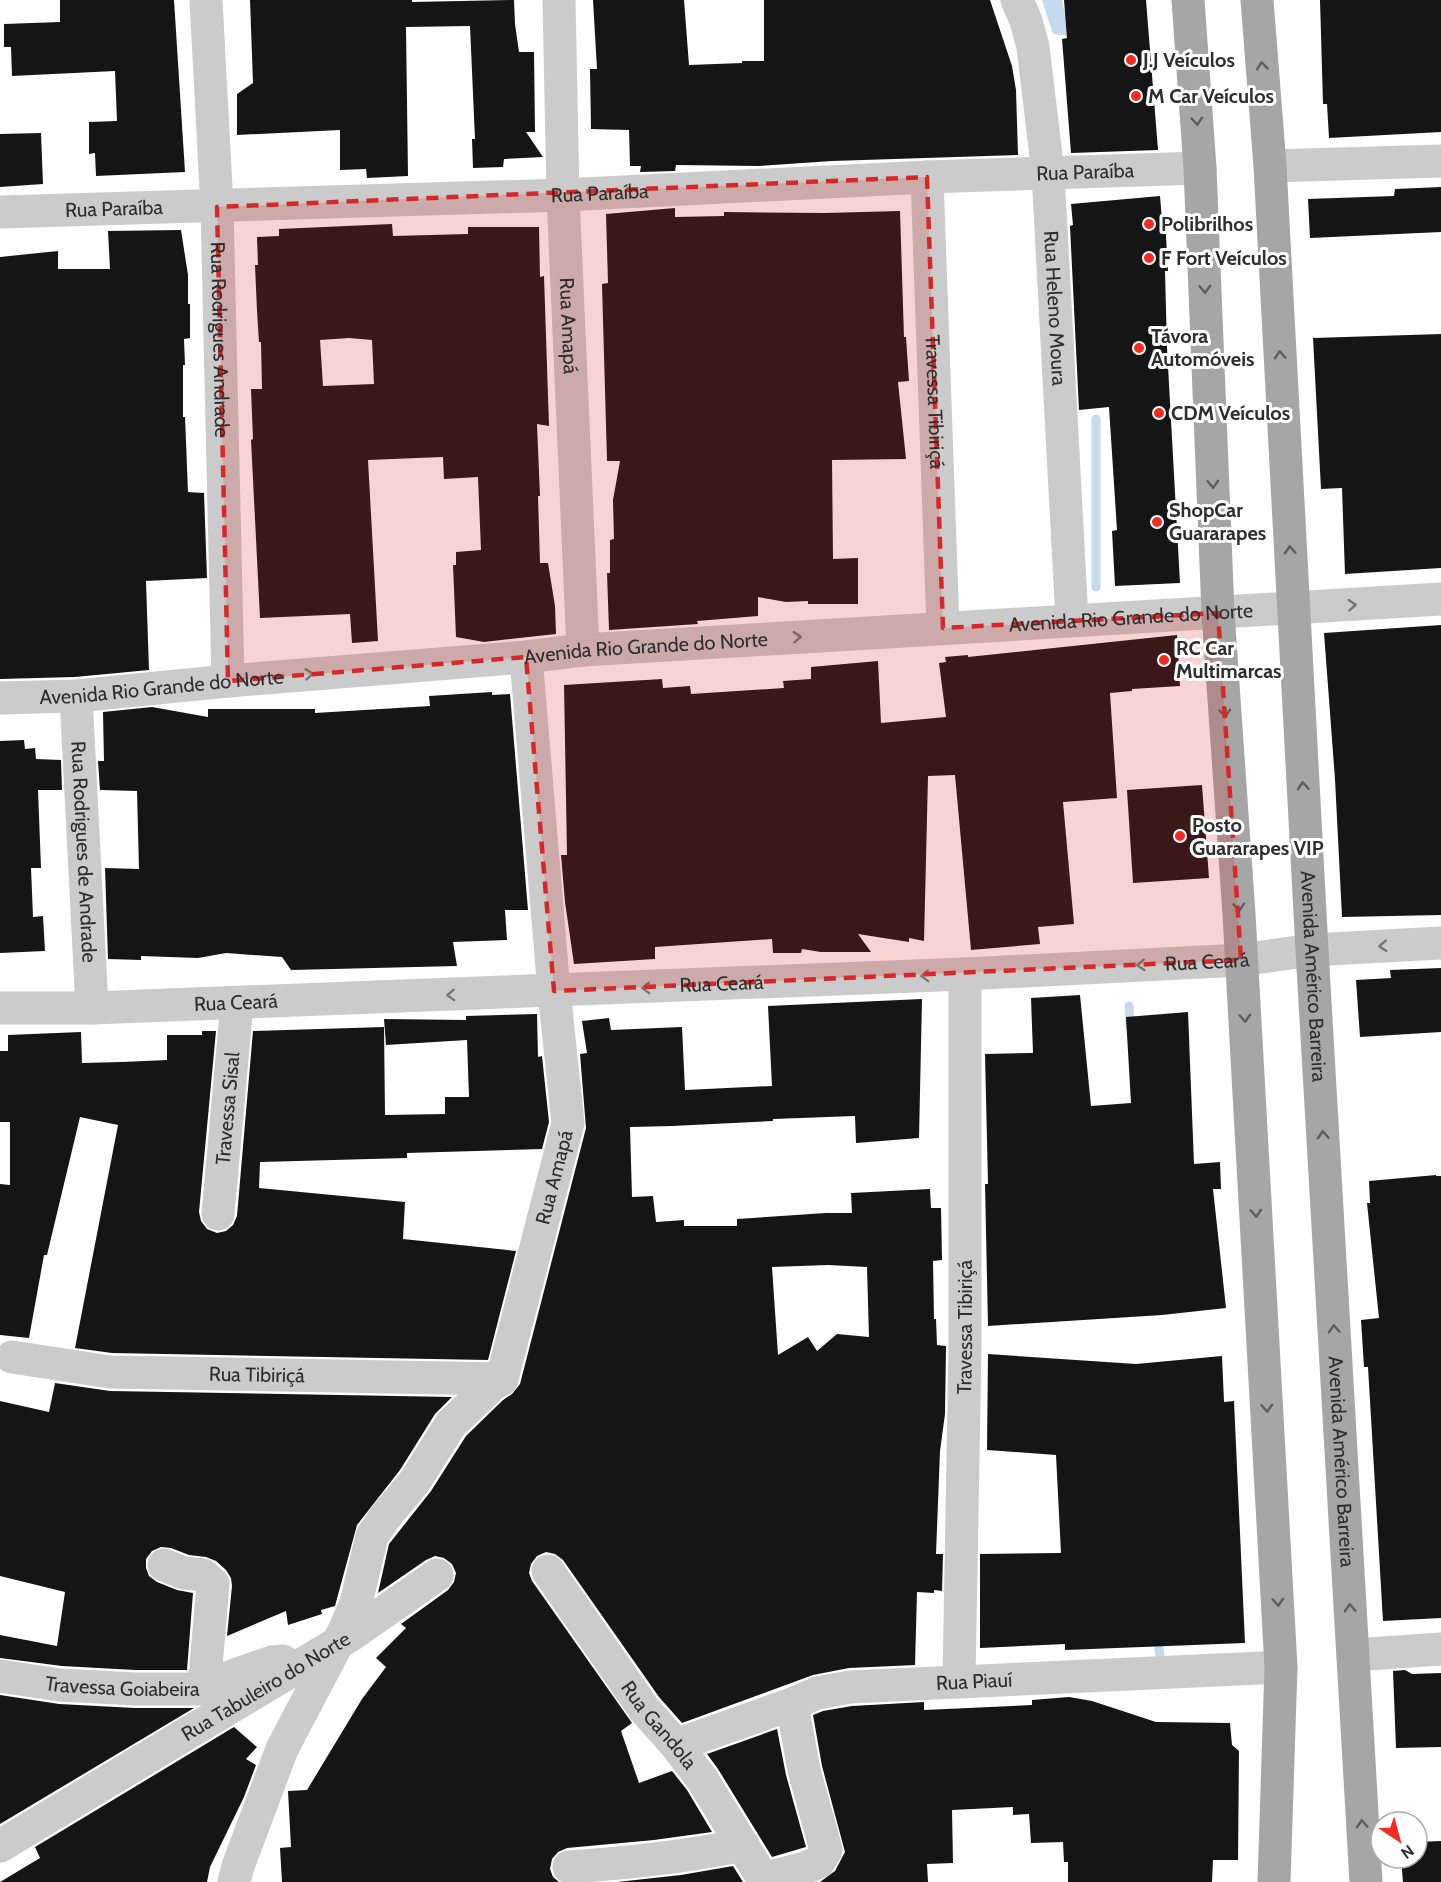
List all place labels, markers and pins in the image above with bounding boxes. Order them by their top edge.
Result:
place label: J.J Veículos [1142,48,1235,72]
marker: J.J Veículos [1124,53,1138,67]
place label: M Car Veículos [1148,84,1274,108]
marker: M Car Veículos [1129,89,1143,103]
place label: Polibrilhos [1161,212,1253,236]
marker: Polibrilhos [1142,217,1156,231]
place label: F Fort Veículos [1161,246,1287,270]
marker: F Fort Veículos [1142,251,1156,265]
place label: Távora Automóveis [1151,324,1254,371]
marker: Távora Automóveis [1132,341,1146,355]
place label: CDM Veículos [1171,401,1290,425]
marker: CDM Veículos [1152,406,1166,420]
place label: ShopCar Guararapes [1169,498,1266,545]
marker: ShopCar Guararapes [1150,515,1164,529]
place label: RC Car Multimarcas [1176,636,1282,683]
marker: RC Car Multimarcas [1157,653,1171,667]
place label: Posto Guararapes VIP [1192,813,1324,860]
marker: Posto Guararapes VIP [1173,829,1187,843]

